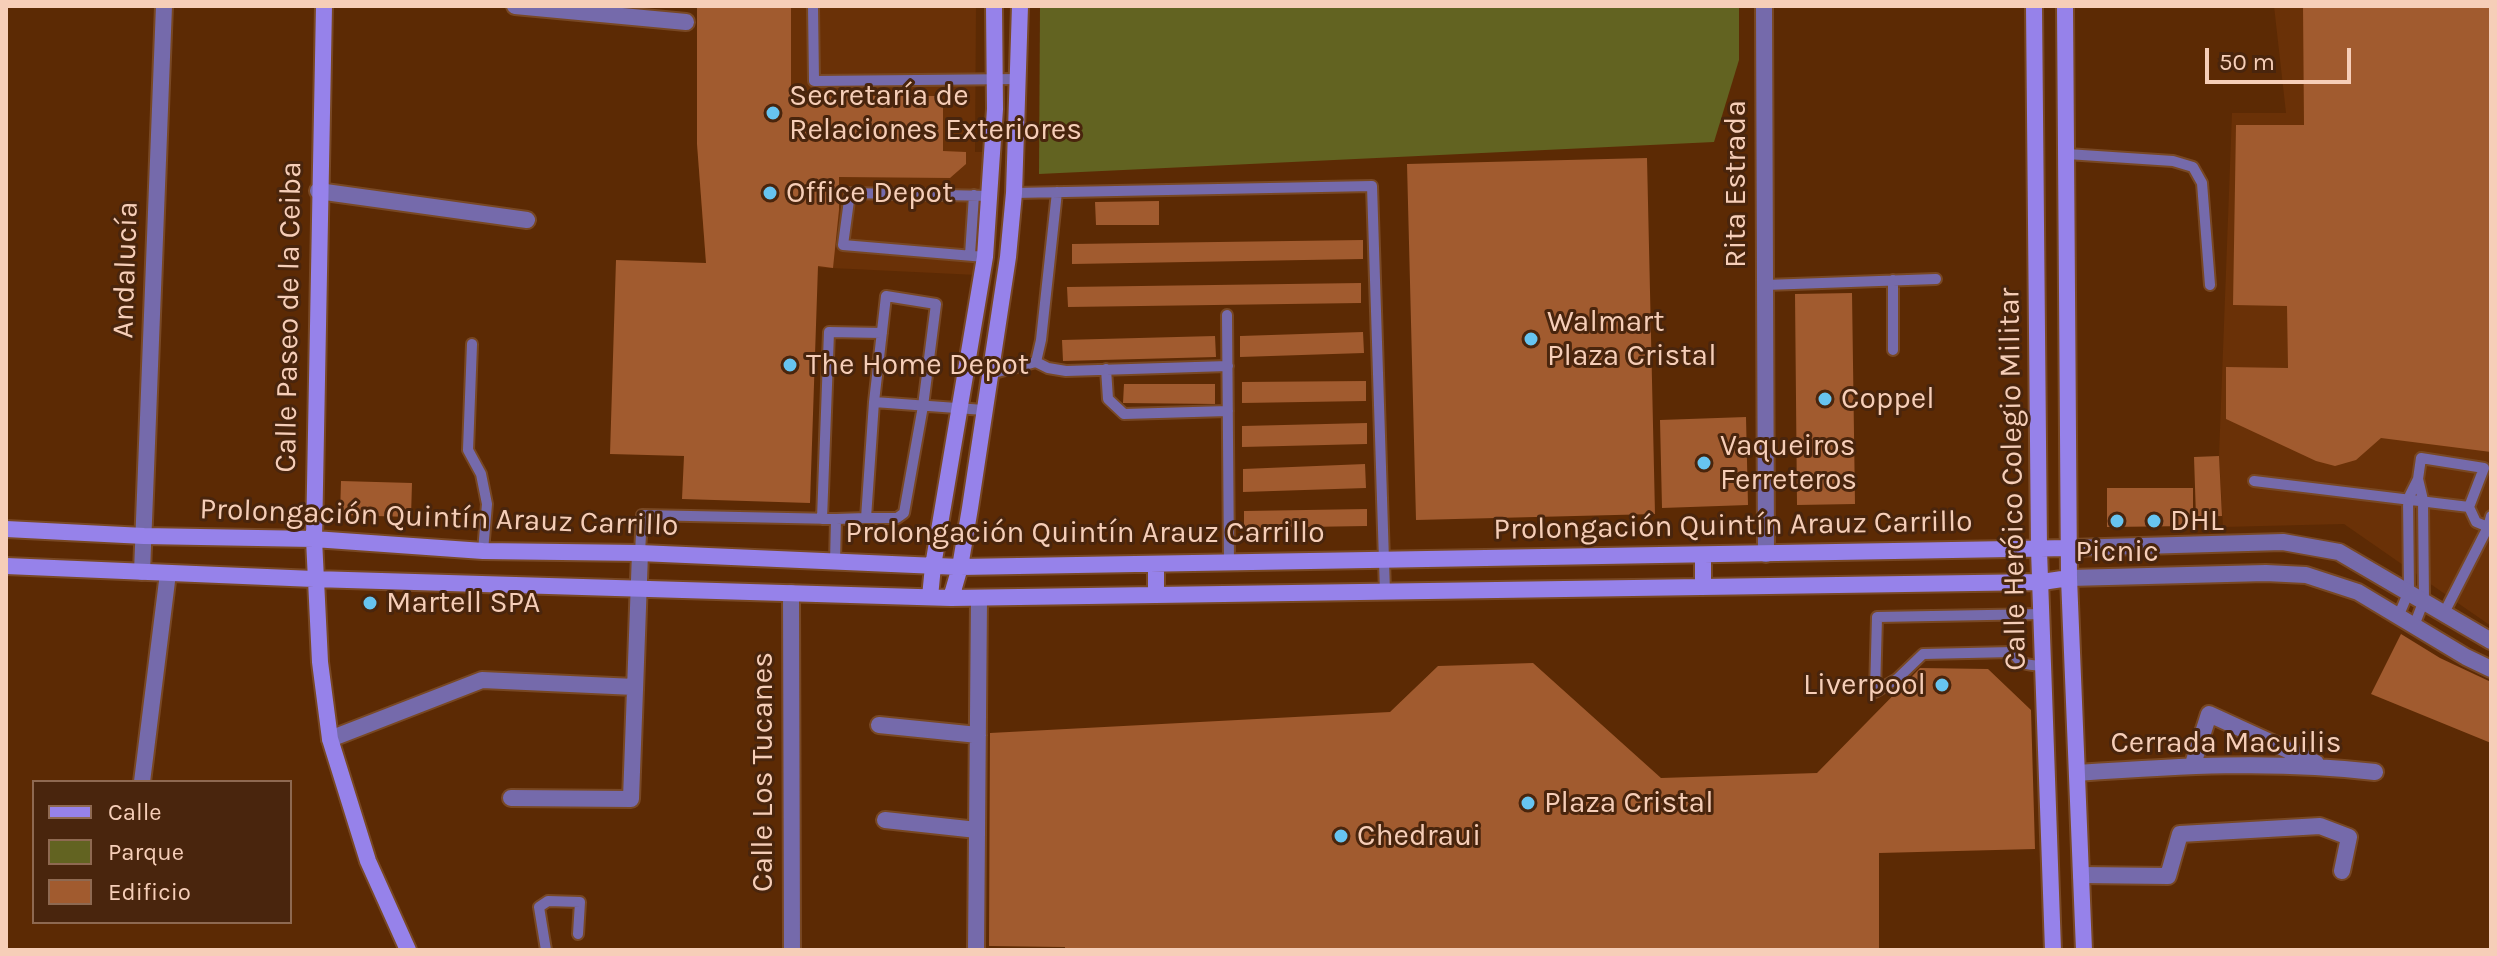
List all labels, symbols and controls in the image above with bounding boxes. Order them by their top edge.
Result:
scale bar [2209,32,2355,82]
text: 50 m [2219,48,2275,76]
place label: Secretaría de Relaciones Exteriores [789,78,1082,148]
street label: Rita Estrada [1718,100,1754,268]
marker: Secretaría de Relaciones Exteriores [764,104,782,122]
street label: Calle Paseo de la Ceiba [268,161,310,473]
place label: Office Depot [786,175,953,211]
marker: Office Depot [761,184,779,202]
street label: Andalucía [106,201,146,339]
street label: Calle Heróico Colegio Militar [1992,287,2034,671]
place label: Walmart Plaza Cristal [1547,304,1717,374]
marker: Walmart Plaza Cristal [1522,330,1540,348]
place label: The Home Depot [806,347,1029,383]
marker: The Home Depot [781,356,799,374]
place label: Coppel [1841,381,1935,417]
marker: Coppel [1816,390,1834,408]
place label: Vaqueiros Ferreteros [1720,428,1857,498]
marker: Vaqueiros Ferreteros [1695,454,1713,472]
street label: Prolongación Quintín Arauz Carrillo [199,492,679,544]
place label: DHL [2170,503,2224,539]
street label: Prolongación Quintín Arauz Carrillo [1493,504,1973,548]
marker: Picnic [2108,512,2126,530]
marker: DHL [2145,512,2163,530]
street label: Prolongación Quintín Arauz Carrillo [845,515,1325,551]
place label: Picnic [2075,534,2159,570]
place label: Martell SPA [386,585,540,621]
marker: Martell SPA [361,594,379,612]
street label: Calle Los Tucanes [745,652,781,892]
place label: Liverpool [1803,667,1926,703]
marker: Liverpool [1933,676,1951,694]
street label: Cerrada Macuilis [2110,725,2342,761]
legend [32,780,292,924]
place label: Plaza Cristal [1544,785,1714,821]
marker: Plaza Cristal [1519,794,1537,812]
text: Calle [108,798,162,826]
place label: Chedraui [1357,818,1481,854]
marker: Chedraui [1332,827,1350,845]
text: Parque [108,838,184,866]
text: Edificio [108,878,191,906]

